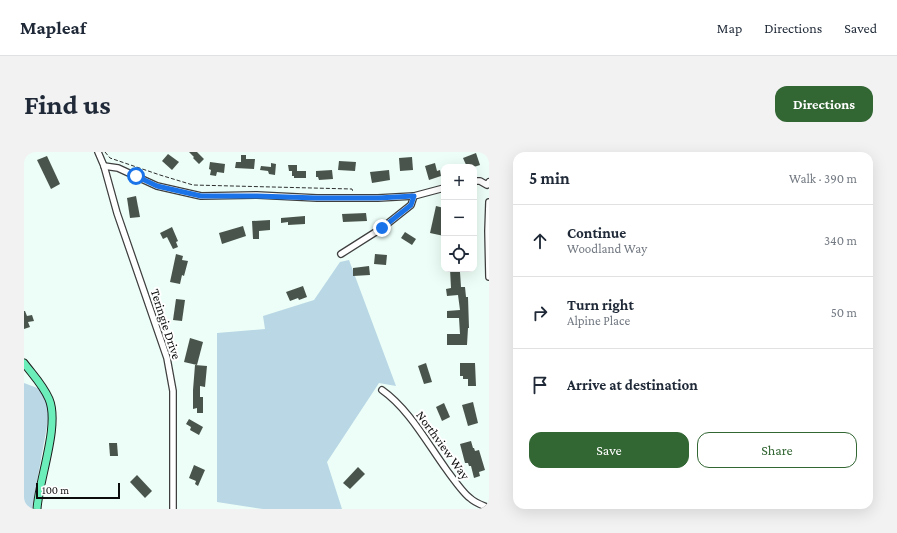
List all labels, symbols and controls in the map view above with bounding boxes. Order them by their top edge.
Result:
text: Mapleaf [20,17,86,38]
text: Map [717,20,742,36]
text: Directions [764,20,822,36]
text: Saved [844,20,877,36]
button: Directions [775,86,873,122]
text: Find us [24,89,111,120]
map controls [441,164,477,272]
button: + [441,164,477,200]
route start [127,167,145,185]
text: 5 min [529,169,570,188]
text: Walk · 390 m [789,171,857,186]
button: − [441,200,477,236]
route end [373,219,391,237]
text: Continue [567,225,626,241]
icon: ahead [529,230,551,252]
text: 340 m [824,233,857,248]
button: locate [441,236,477,272]
text: Woodland Way [567,241,647,256]
street label: Teringie Drive [148,287,185,361]
text: Turn right [567,297,634,313]
icon: right [529,302,551,324]
text: 50 m [831,305,857,320]
text: Alpine Place [567,313,630,328]
icon: arrive [529,374,551,396]
text: Arrive at destination [567,377,698,393]
street label: Northview Way [413,408,474,483]
button: Save [529,432,689,468]
button: Share [697,432,857,468]
scale bar [36,481,120,500]
text: 100 m [42,484,69,496]

